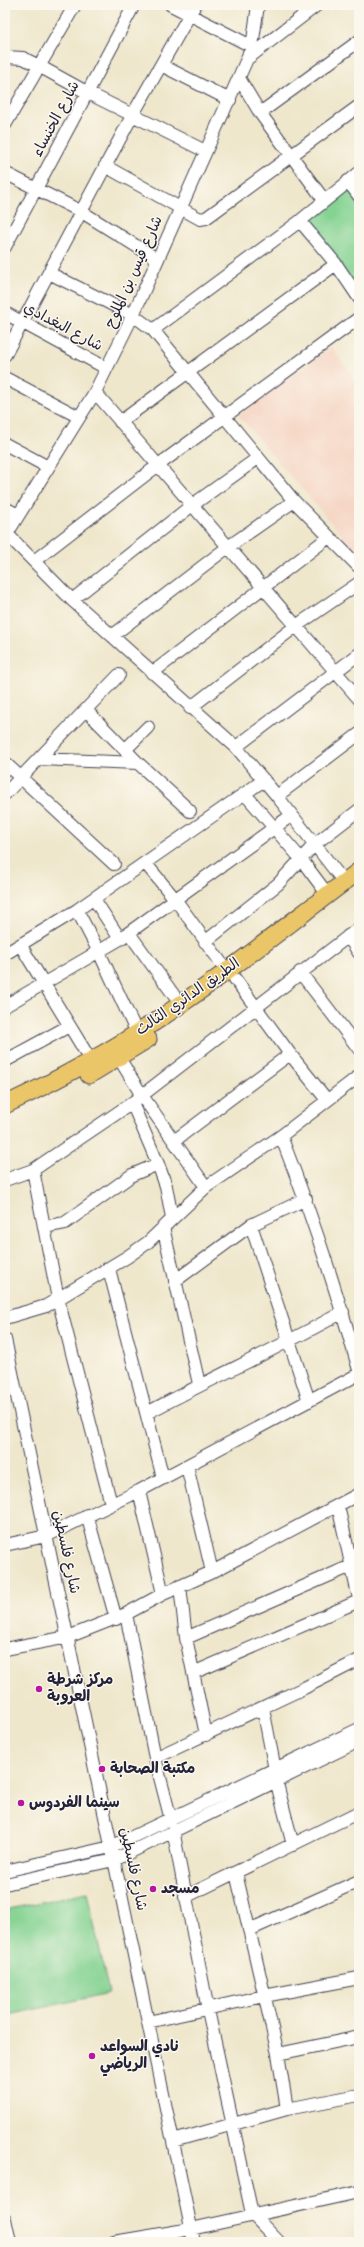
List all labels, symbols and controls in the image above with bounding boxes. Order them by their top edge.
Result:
street label: شارع الخنساء [28,78,84,160]
street label: شارع قيس بن الملوح [100,213,168,331]
street label: شارع البغدادي [20,298,106,356]
street label: الطريق الدائري الثالث [132,954,244,1040]
street label: شارع فلسطين [47,1508,85,1596]
place label: مركز شرطة العروبة [47,1670,113,1707]
marker: مركز شرطة العروبة [34,1684,44,1694]
place label: مكتبة الصحابة [110,1759,195,1779]
marker: مكتبة الصحابة [97,1764,107,1774]
place label: سينما الفردوس [29,1793,119,1813]
marker: سينما الفردوس [16,1798,26,1808]
street label: شارع فلسطين [114,1825,152,1913]
place label: مسجد [161,1879,199,1899]
marker: مسجد [148,1884,158,1894]
place label: نادي السواعد الرياضي [100,2037,178,2077]
marker: نادي السواعد الرياضي [87,2051,97,2061]

